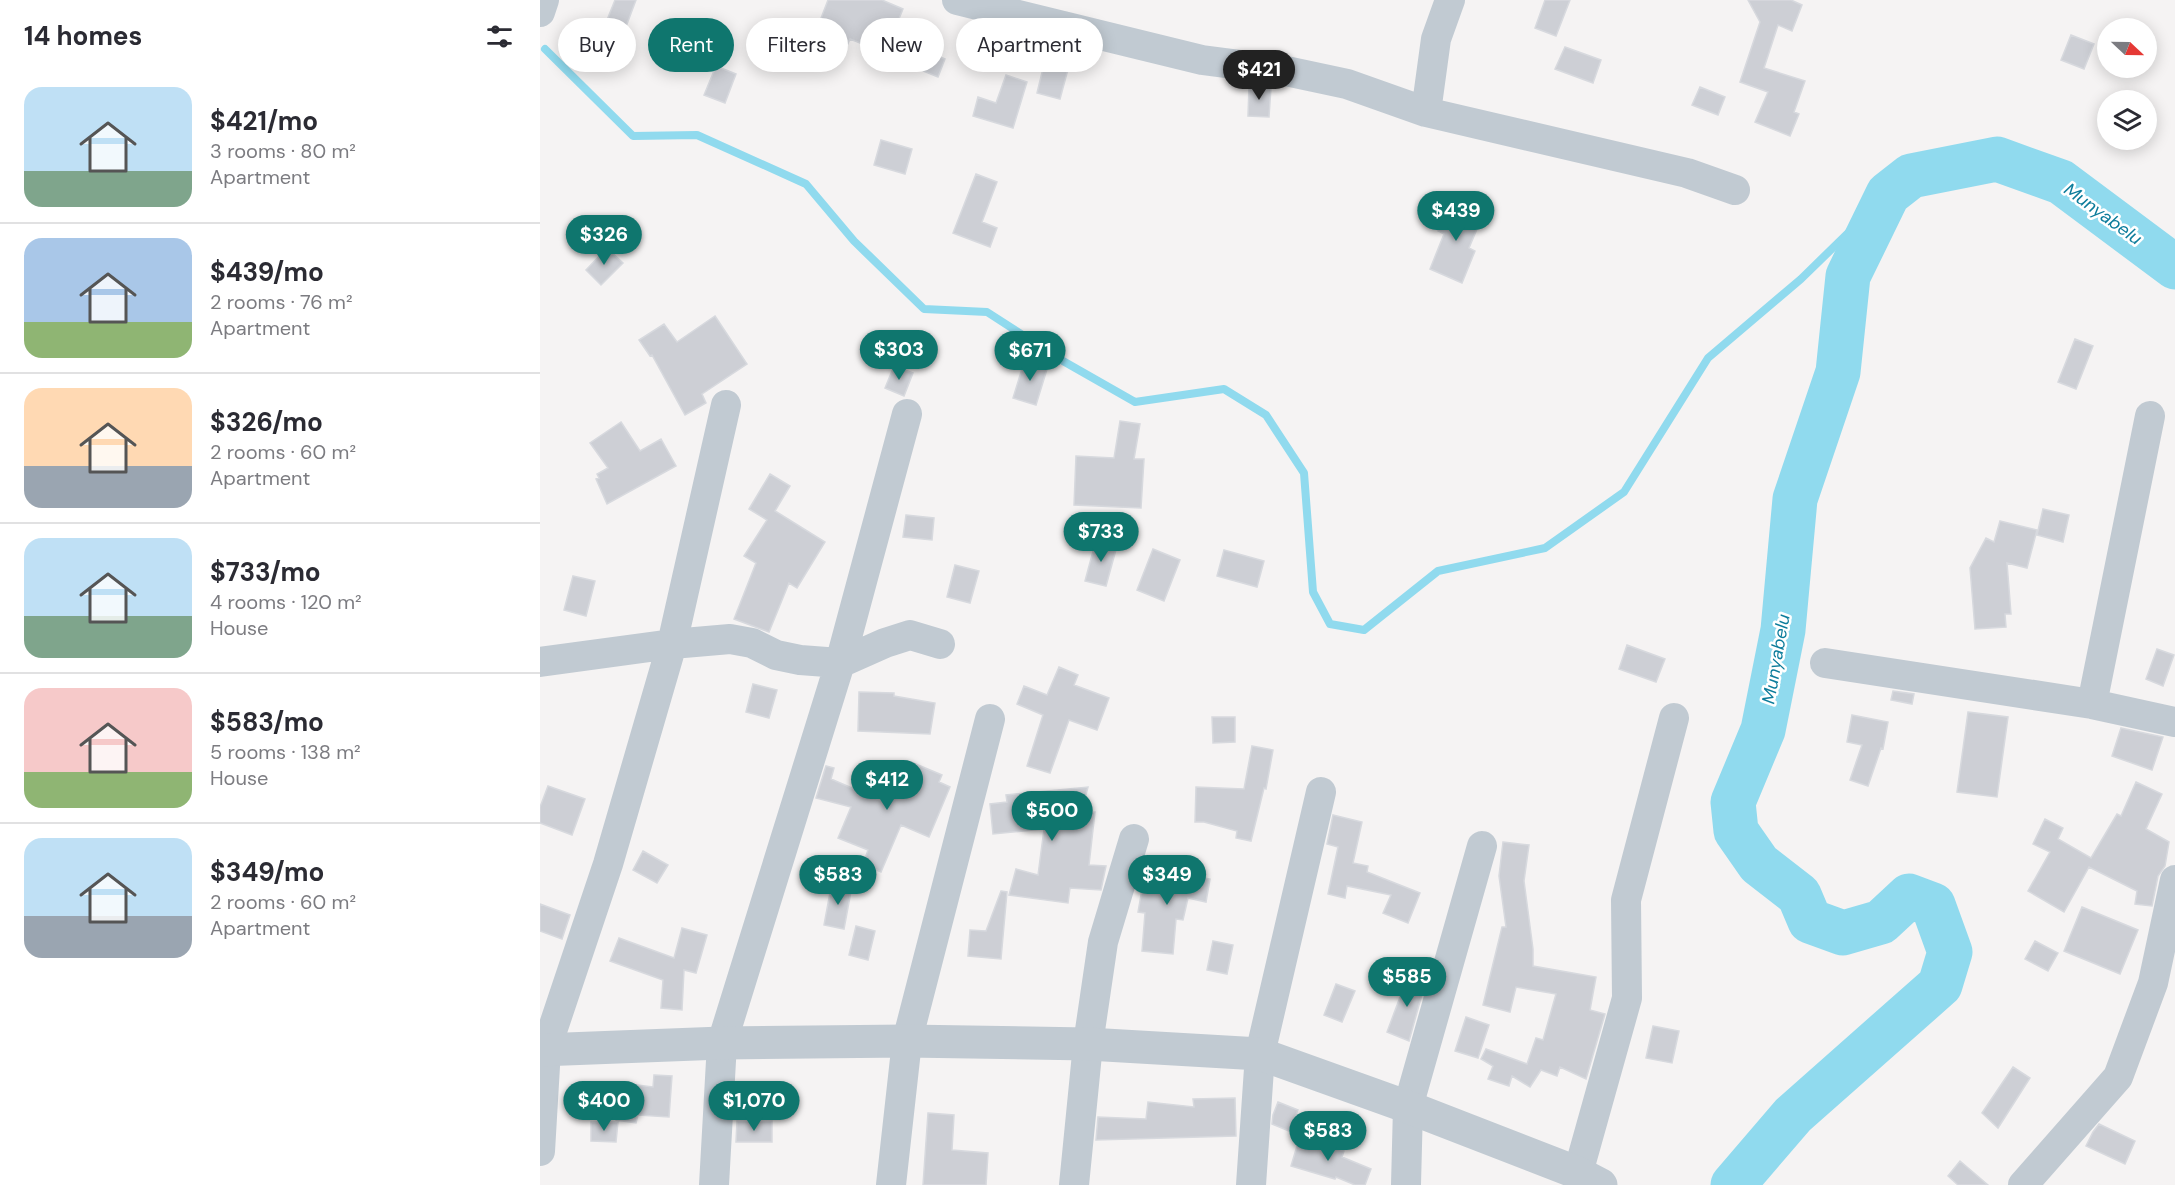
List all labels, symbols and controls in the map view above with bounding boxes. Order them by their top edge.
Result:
chip: Buy [558,18,636,72]
chip: Rent [648,18,734,72]
chip: Filters [746,18,848,72]
chip: New [860,18,944,72]
chip: Apartment [956,18,1103,72]
north arrow [2097,18,2157,78]
map controls [2097,18,2157,150]
text: 14 homes [24,19,142,53]
icon: filters [483,20,516,53]
pin: $421 [1223,50,1295,101]
text: $421 [1237,56,1281,82]
button: layers [2097,90,2157,150]
text: $421/mo [210,104,318,138]
icon: home [72,111,144,183]
text: 3 rooms · 80 m² [210,138,356,164]
text: Apartment [210,164,310,190]
water label: Munyabelu [2059,178,2147,250]
pin: $439 [1420,191,1492,242]
text: $439 [1431,197,1481,223]
pin: $326 [568,215,640,266]
text: $326 [580,221,628,247]
text: $439/mo [210,255,324,289]
icon: home [72,262,144,334]
text: 2 rooms · 76 m² [210,289,353,315]
text: Apartment [210,315,310,341]
pin: $303 [863,330,935,381]
pin: $671 [994,331,1066,382]
text: $303 [874,336,924,362]
text: $671 [1009,337,1051,363]
text: $326/mo [210,405,323,439]
icon: home [72,412,144,484]
text: 2 rooms · 60 m² [210,439,356,465]
text: Apartment [210,465,310,491]
pin: $733 [1065,512,1137,563]
text: $733 [1078,518,1124,544]
text: $733/mo [210,555,321,589]
icon: home [72,562,144,634]
text: 4 rooms · 120 m² [210,589,362,615]
water label: Munyabelu [1756,612,1796,706]
text: House [210,615,268,641]
text: $583/mo [210,705,324,739]
icon: home [72,712,144,784]
text: 5 rooms · 138 m² [210,739,361,765]
pin: $412 [851,760,923,811]
text: House [210,765,268,791]
text: $412 [865,766,909,792]
pin: $500 [1016,791,1088,842]
text: $500 [1026,797,1078,823]
text: $349/mo [210,855,324,889]
pin: $583 [802,855,874,906]
pin: $349 [1131,855,1203,906]
text: $583 [813,861,863,887]
text: $349 [1142,861,1192,887]
icon: home [72,862,144,934]
text: 2 rooms · 60 m² [210,889,356,915]
text: Apartment [210,915,310,941]
pin: $585 [1371,957,1443,1008]
text: $585 [1382,963,1432,989]
pin: $400 [568,1081,640,1132]
pin: $1,070 [705,1081,803,1132]
text: $400 [577,1087,631,1113]
text: $1,070 [723,1087,785,1113]
pin: $583 [1292,1111,1364,1162]
text: $583 [1303,1117,1353,1143]

